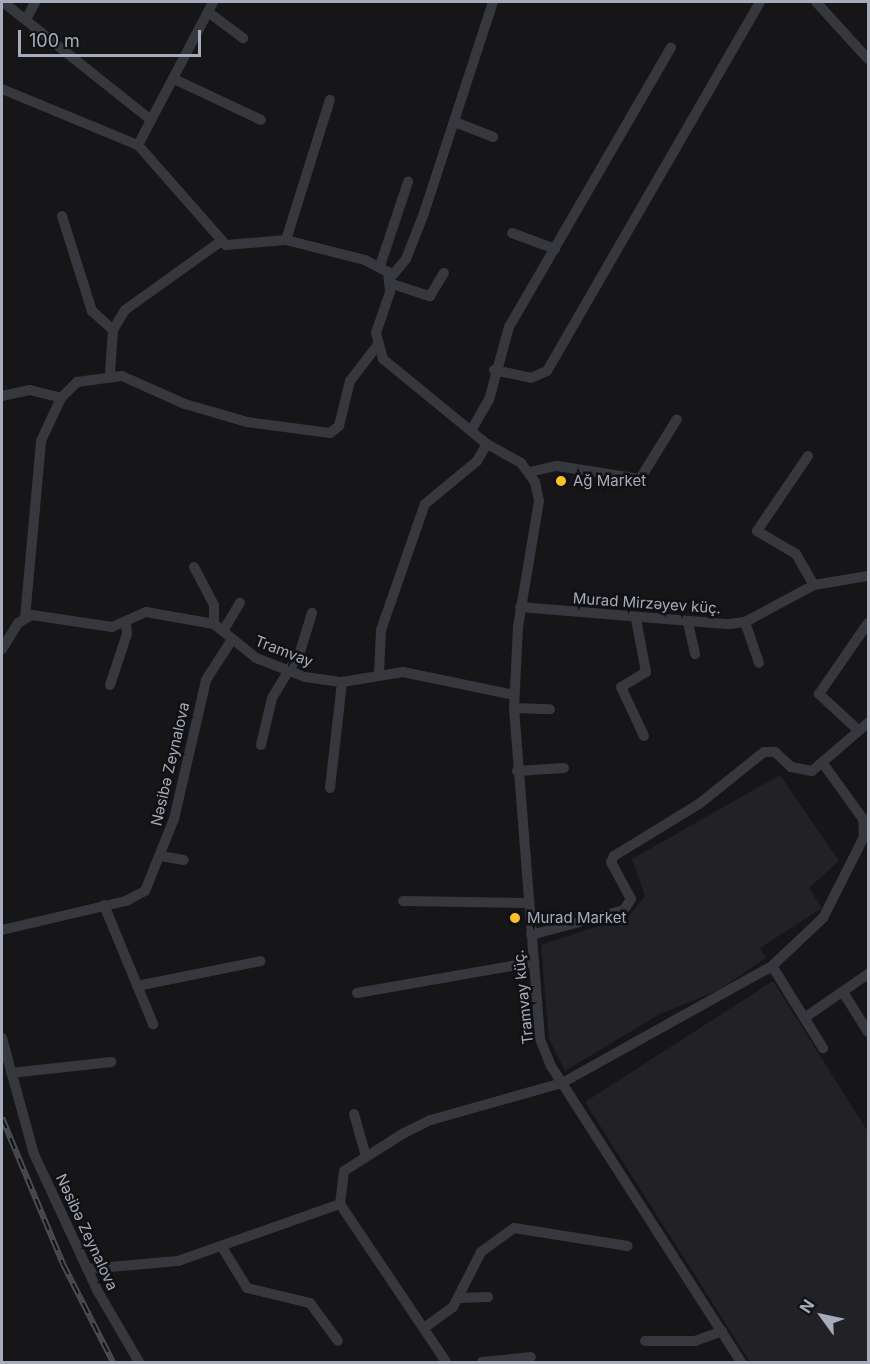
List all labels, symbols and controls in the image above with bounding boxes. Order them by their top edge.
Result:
scale bar [21,18,204,56]
text: 100 m [29,30,80,51]
place label: Ağ Market [573,472,646,490]
marker: Ağ Market [554,474,568,488]
street label: Murad Mirzəyev küç. [572,589,722,617]
street label: Tramvay [252,632,316,670]
street label: Nəsibə Zeynalova [147,700,193,828]
place label: Murad Market [527,909,626,927]
marker: Murad Market [508,911,522,925]
street label: Tramvay küç. [509,949,537,1045]
street label: Nəsibə Zeynalova [52,1171,122,1293]
north arrow [792,1286,852,1346]
text: N [795,1296,819,1317]

